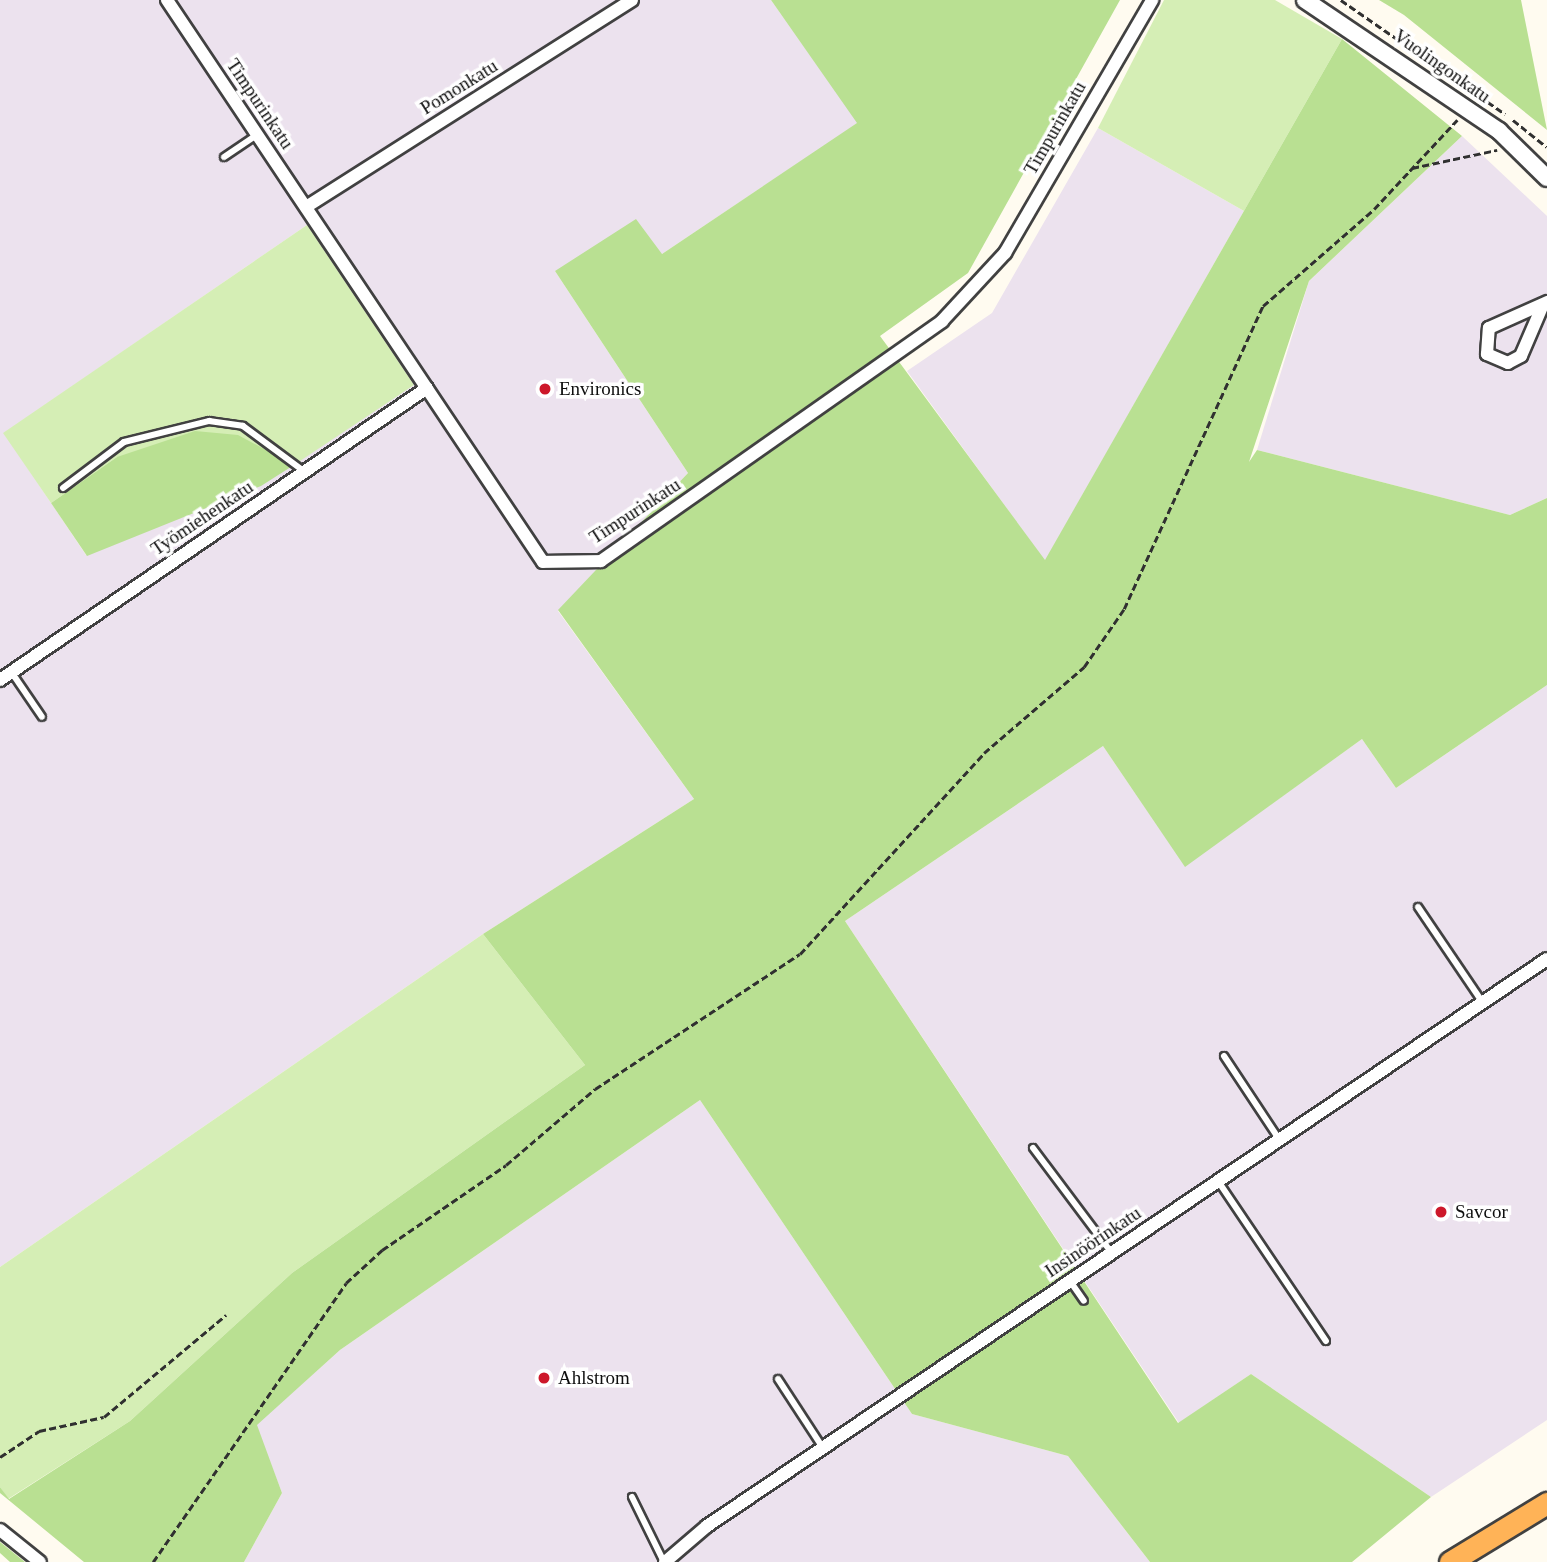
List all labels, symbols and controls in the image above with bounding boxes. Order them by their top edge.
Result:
street label: Vuolingonkatu [1389,24,1495,108]
street label: Pomonkatu [416,54,502,120]
street label: Timpurinkatu [222,55,298,153]
street label: Timpurinkatu [1019,77,1091,179]
place label: Environics [559,378,641,400]
marker: Environics [537,381,553,397]
street label: Timpurinkatu [585,473,685,549]
street label: Työmiehenkatu [147,476,257,560]
place label: Savcor [1455,1201,1508,1223]
street label: Insinöörinkatu [1041,1202,1145,1282]
marker: Savcor [1433,1204,1449,1220]
place label: Ahlstrom [558,1367,630,1389]
marker: Ahlstrom [536,1370,552,1386]

